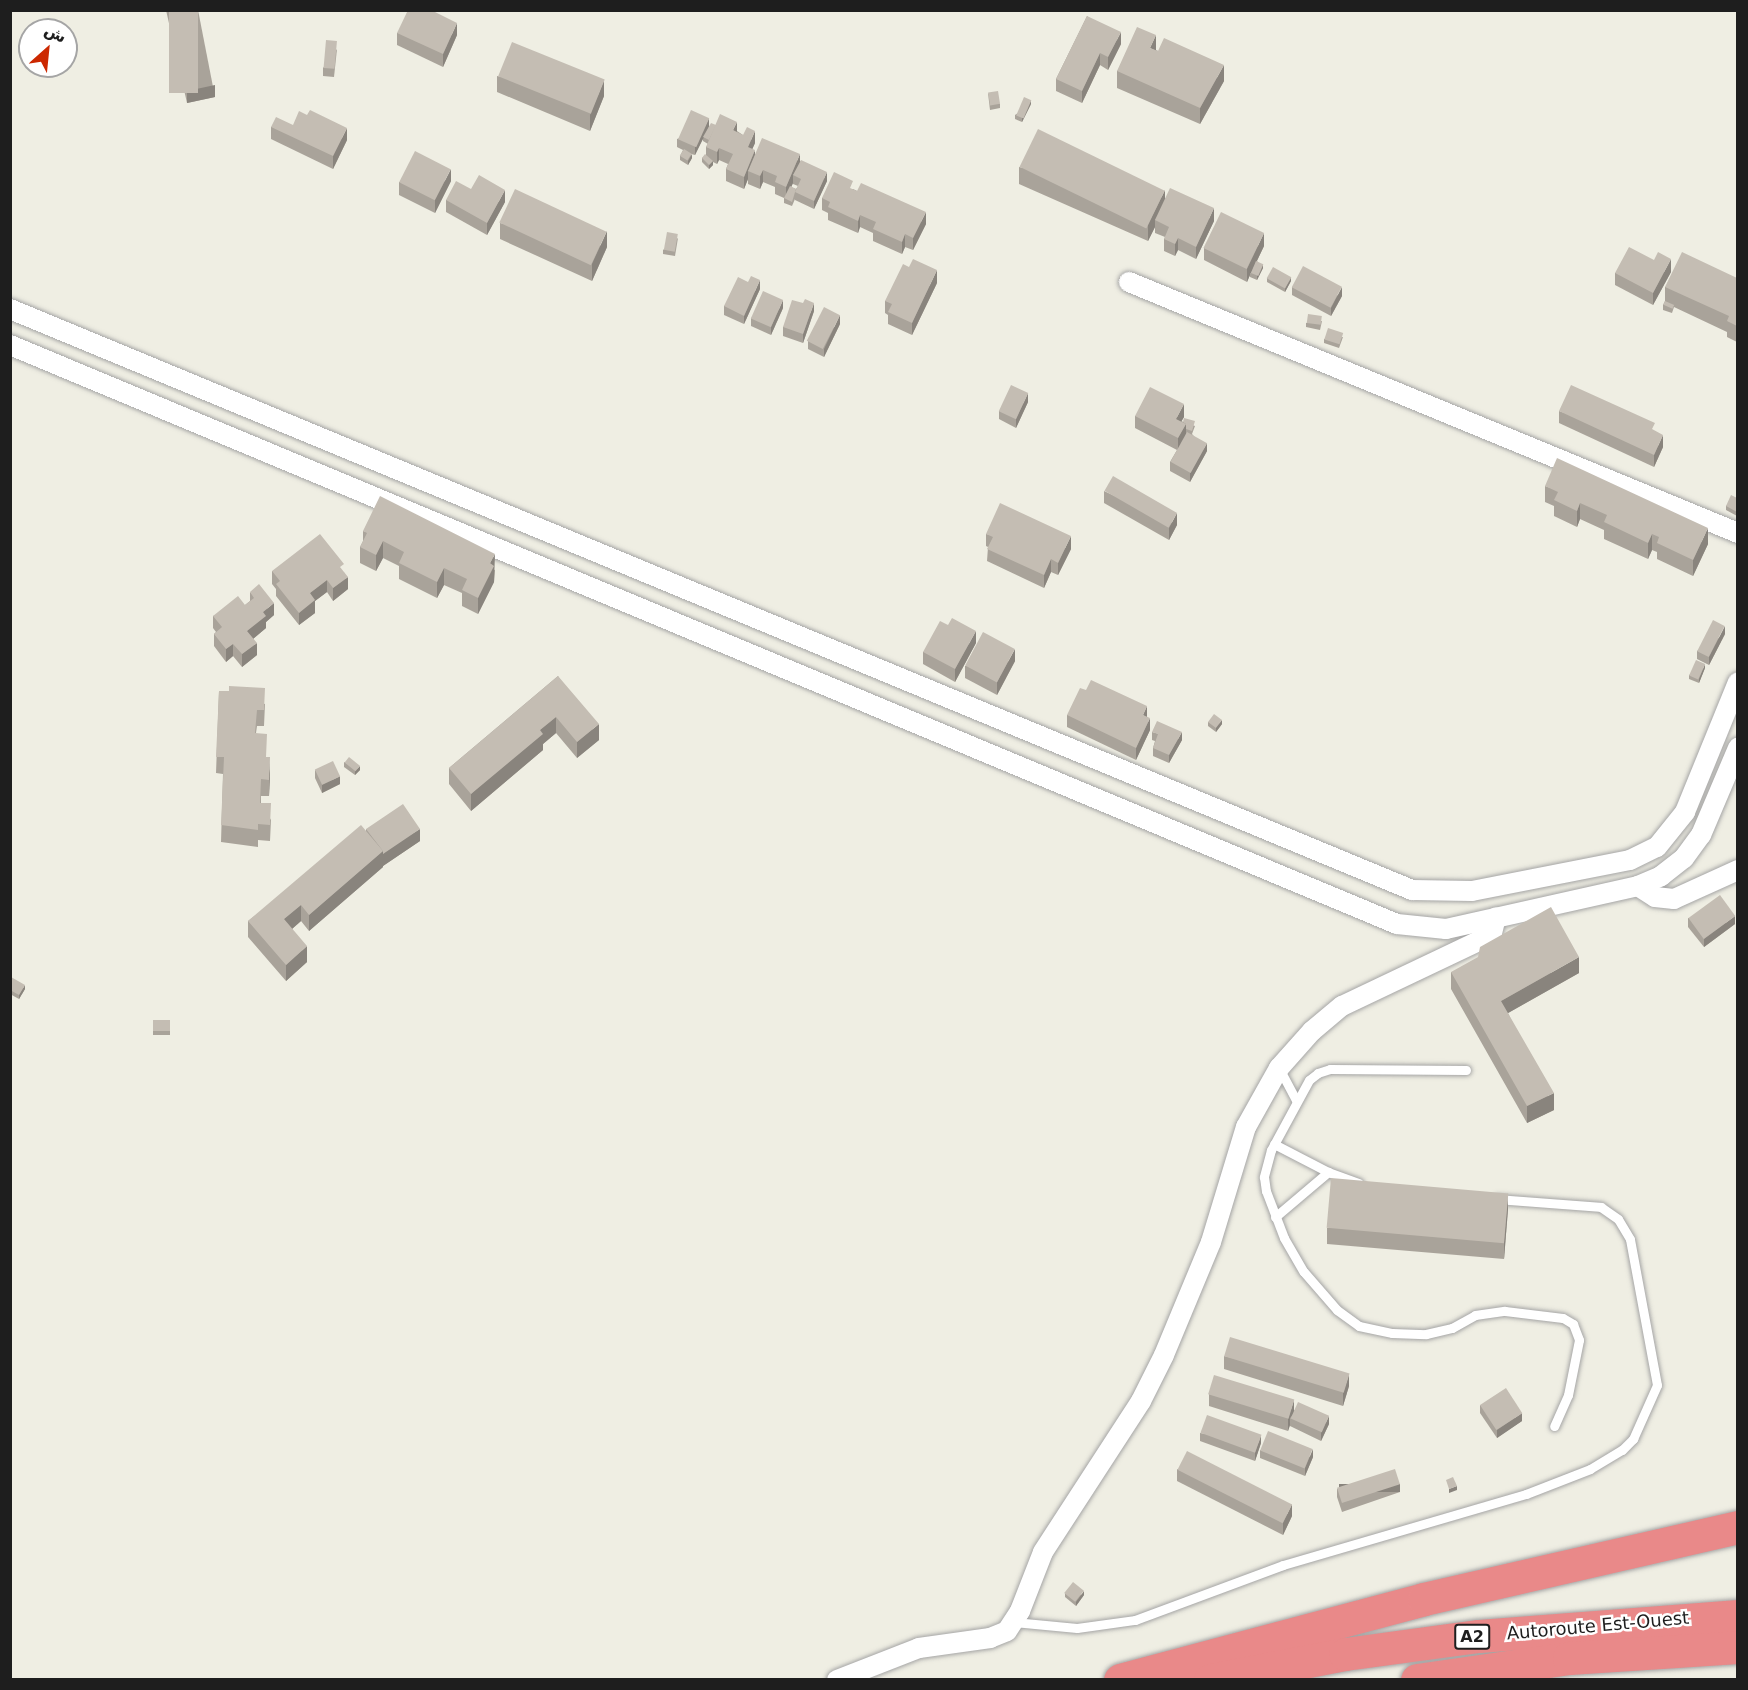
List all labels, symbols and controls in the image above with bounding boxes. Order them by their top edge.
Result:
north arrow [18,18,78,78]
text: ش [41,20,70,47]
street label: Autoroute Est-Ouest [1506,1607,1690,1645]
road number: A2 [1454,1624,1490,1650]

